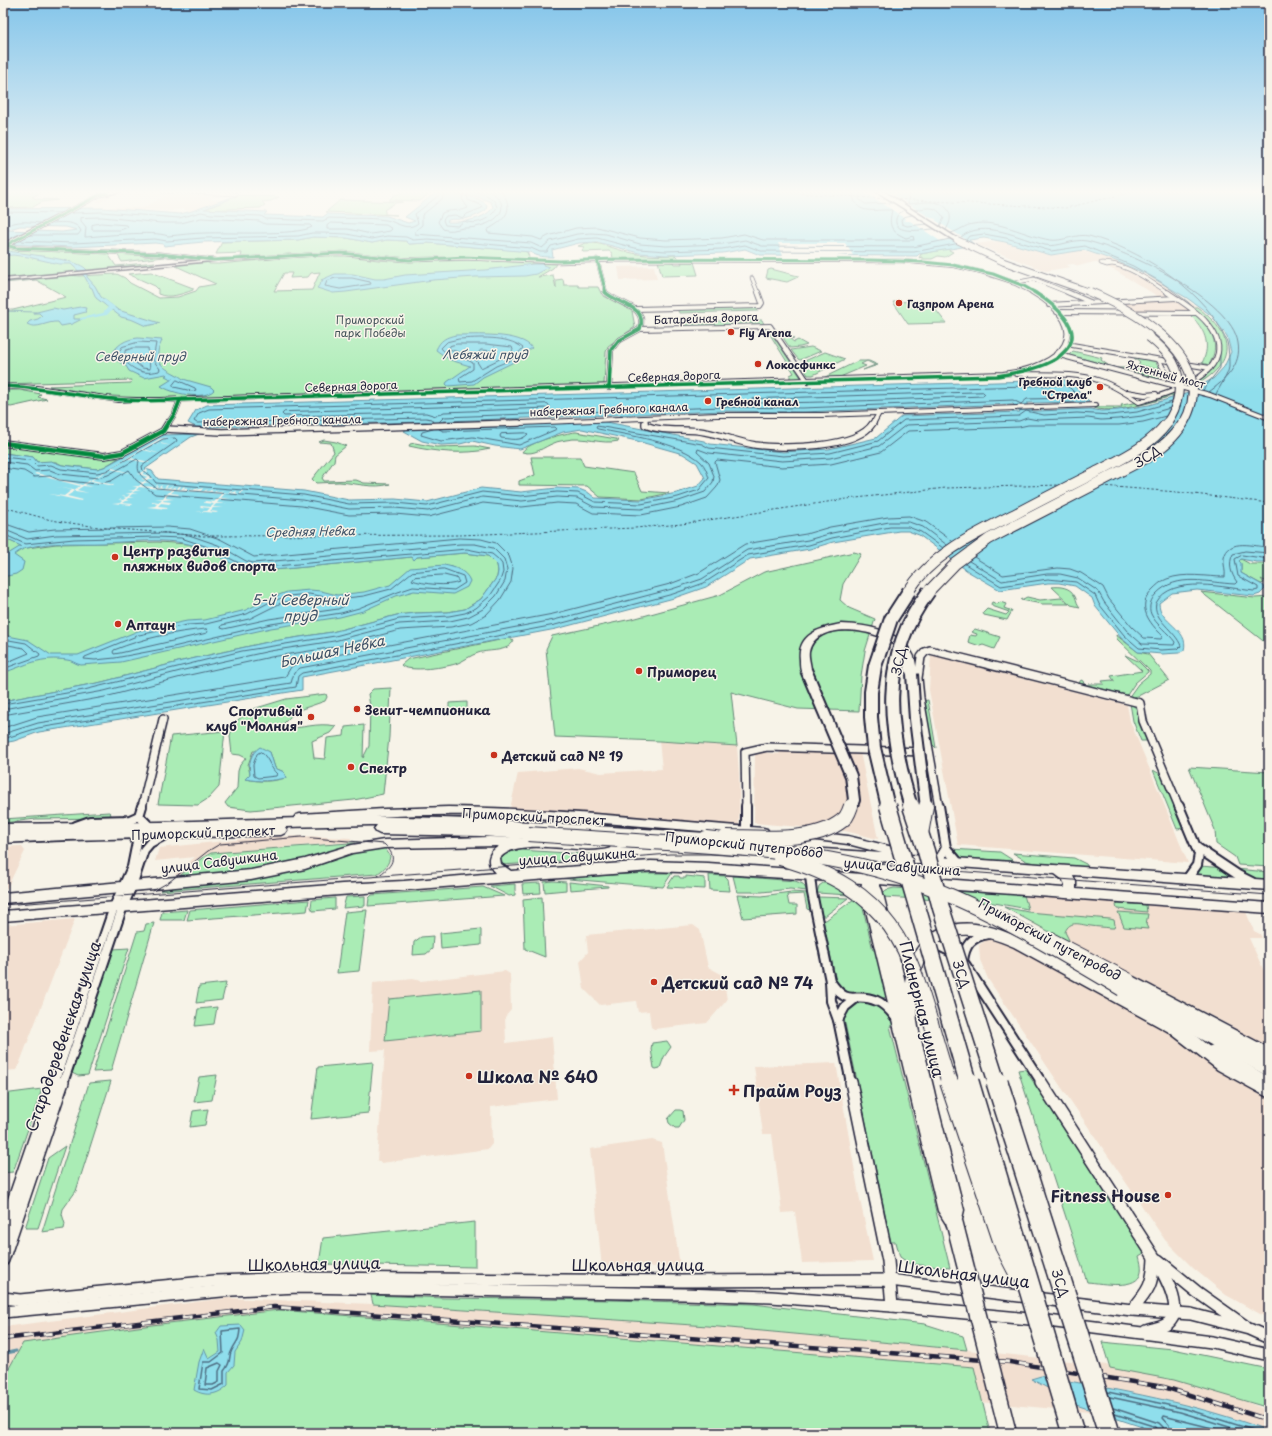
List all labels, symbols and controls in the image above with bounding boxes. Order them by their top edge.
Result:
place label: Газпром Арена [907,295,995,312]
marker: Газпром Арена [894,298,904,308]
street label: Батарейная дорога [653,308,759,328]
park label: Приморский парк Победы [334,311,406,341]
place label: Fly Arena [739,324,793,341]
marker: Fly Arena [726,327,736,337]
water label: Лебяжий пруд [443,345,528,363]
water label: Северный пруд [95,347,186,365]
street label: Яхтенный мост [1125,355,1208,393]
place label: Локосфинкс [766,356,836,373]
marker: Локосфинкс [753,359,763,369]
street label: Северная дорога [627,366,721,386]
place label: Гребной клуб "Стрела" [1018,373,1092,403]
street label: Северная дорога [304,376,398,396]
marker: Гребной клуб "Стрела" [1095,382,1105,392]
place label: Гребной канал [716,393,799,410]
marker: Гребной канал [703,396,713,406]
street label: набережная Гребного канала [529,398,689,420]
street label: набережная Гребного канала [203,410,362,430]
street label: ЗСД [1130,440,1164,472]
water label: Средняя Невка [265,521,356,541]
place label: Центр развития пляжных видов спорта [123,541,277,575]
marker: Центр развития пляжных видов спорта [110,552,120,562]
water label: 5-й Северный пруд [252,589,350,626]
place label: Аптаун [126,615,175,634]
marker: Аптаун [113,619,123,629]
water label: Большая Невка [278,629,388,672]
street label: ЗСД [886,645,910,677]
place label: Приморец [647,662,717,681]
marker: Приморец [634,666,644,676]
place label: Зенит-чемпионика [364,700,491,719]
place label: Спортивый клуб "Молния" [206,701,303,735]
marker: Зенит-чемпионика [352,704,362,714]
marker: Спортивый клуб "Молния" [306,712,316,722]
place label: Детский сад № 19 [501,746,623,765]
marker: Детский сад № 19 [489,750,499,760]
place label: Спектр [359,758,407,777]
marker: Спектр [346,762,356,772]
street label: Приморский проспект [462,803,607,829]
street label: Приморский проспект [131,820,276,844]
street label: Приморский путепровод [664,826,824,862]
street label: улица Савушкина [518,842,637,870]
street label: улица Савушкина [160,844,279,878]
street label: улица Савушкина [843,852,962,880]
street label: Приморский путепровод [975,893,1125,985]
street label: Стародеревенская улица [18,937,106,1135]
street label: Планерная улица [894,938,952,1080]
street label: ЗСД [949,958,975,990]
place label: Детский сад № 74 [661,970,813,994]
marker: Детский сад № 74 [649,977,659,987]
place label: Школа № 640 [477,1064,598,1088]
marker: Школа № 640 [464,1071,474,1081]
place label: Прайм Роуз [743,1078,842,1102]
marker: Прайм Роуз [728,1084,740,1096]
place label: Fitness House [1050,1183,1160,1207]
marker: Fitness House [1163,1190,1173,1200]
street label: Школьная улица [247,1250,381,1276]
street label: Школьная улица [572,1252,704,1276]
street label: Школьная улица [897,1253,1031,1293]
street label: ЗСД [1048,1267,1074,1299]

